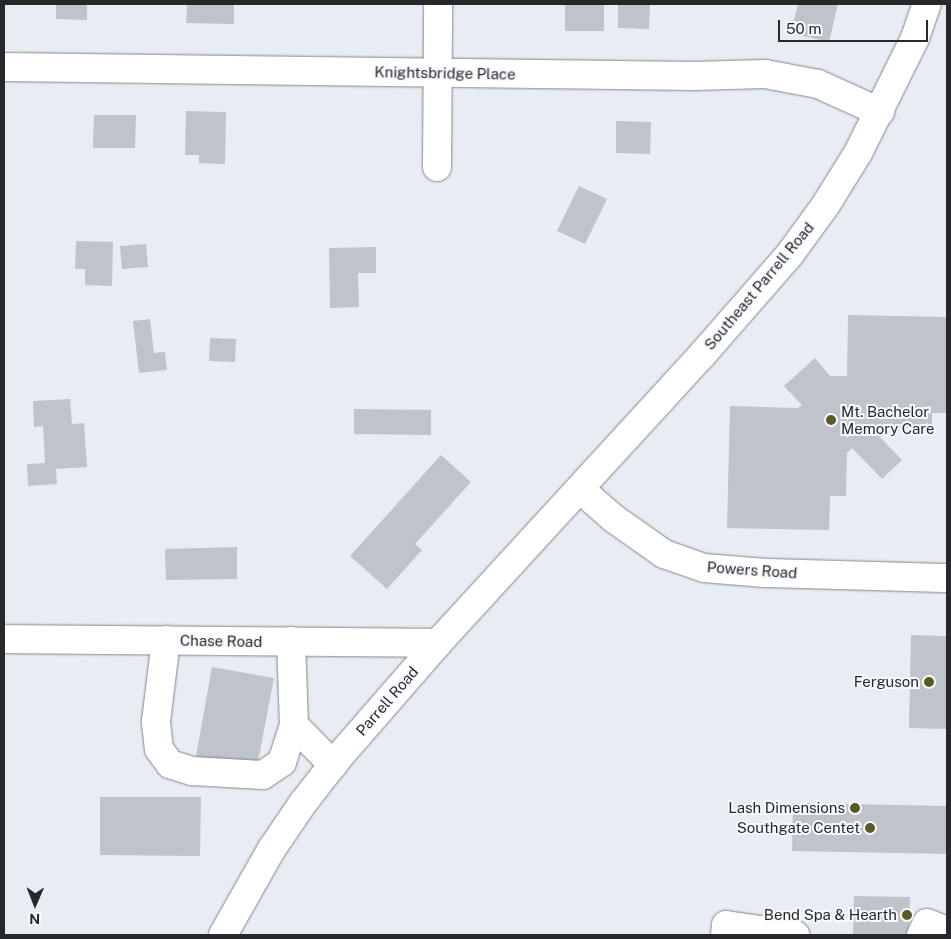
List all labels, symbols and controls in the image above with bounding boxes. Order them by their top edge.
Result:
scale bar [781,10,931,42]
text: 50 m [786,20,821,37]
street label: Knightsbridge Place [374,63,516,83]
street label: Southeast Parrell Road [700,219,818,353]
place label: Mt. Bachelor Memory Care [841,402,935,437]
marker: Mt. Bachelor Memory Care [825,414,837,426]
street label: Powers Road [706,558,798,582]
street label: Chase Road [180,631,262,651]
street label: Parrell Road [352,663,422,739]
place label: Ferguson [854,673,919,691]
marker: Ferguson [923,676,935,688]
place label: Lash Dimensions [728,799,845,817]
marker: Lash Dimensions [849,802,861,814]
place label: Southgate Centet [737,819,860,837]
marker: Southgate Centet [864,822,876,834]
north arrow [10,879,60,929]
place label: Bend Spa & Hearth [764,906,897,924]
marker: Bend Spa & Hearth [901,909,913,921]
text: N [29,911,40,927]

